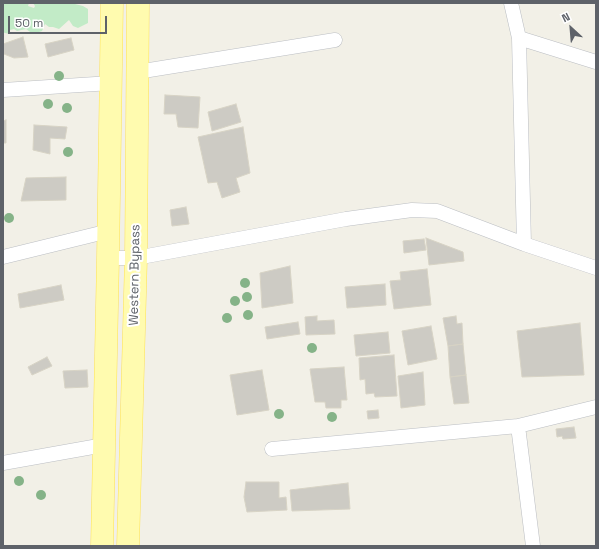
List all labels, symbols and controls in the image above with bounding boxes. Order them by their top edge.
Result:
scale bar [10,8,109,34]
north arrow [551,8,591,48]
text: N [559,9,572,25]
text: 50 m [15,15,43,31]
street label: Western Bypass [126,224,144,326]

